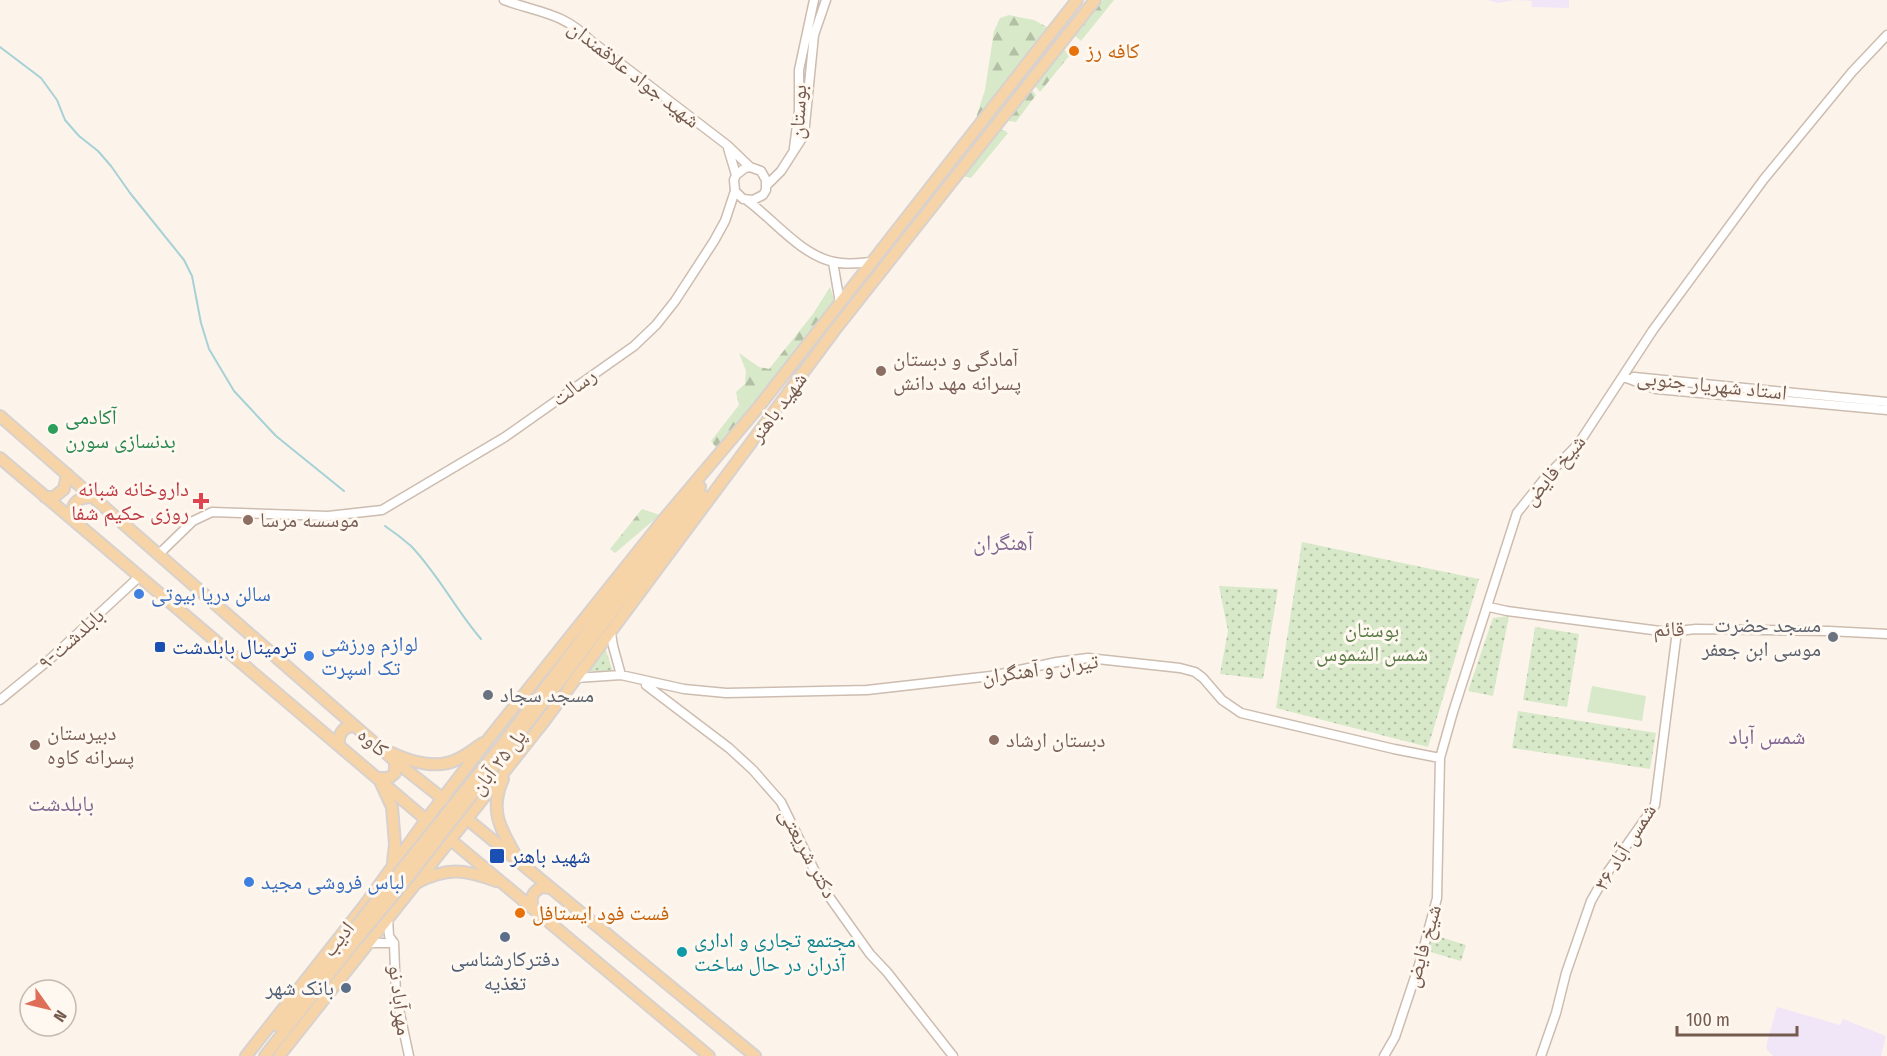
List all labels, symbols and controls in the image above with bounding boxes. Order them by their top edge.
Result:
street label: شهید جواد علاقمندان [563,14,705,134]
place label: کافه رز [1085,38,1140,64]
marker: کافه رز [1067,44,1081,58]
street label: بوستان [784,84,812,140]
place label: آمادگی و دبستان پسرانه مهد دانش [893,346,1021,396]
street label: رسالت [547,362,601,412]
marker: آمادگی و دبستان پسرانه مهد دانش [874,364,888,378]
street label: استاد شهریار جنوبی [1636,364,1788,406]
street label: شهید باهنر [743,367,813,448]
place label: آکادمی بدنسازی سورن [65,404,176,454]
marker: آکادمی بدنسازی سورن [46,422,60,436]
street label: شیخ فایض [1517,429,1591,511]
place label: داروخانه شبانه‌ روزی حکیم شفا [71,476,189,527]
marker: داروخانه شبانه‌ روزی حکیم شفا [194,494,208,508]
place label: موسسه مرسا [260,507,359,533]
marker: موسسه مرسا [241,513,255,527]
district label: آهنگران [973,529,1033,556]
place label: سالن دریا بیوتی [151,581,271,607]
marker: سالن دریا بیوتی [132,587,146,601]
street label: ۹-بابلدشت [33,603,109,675]
place label: مسجد حضرت موسی ابن جعفر [1701,612,1821,662]
street label: قائم [1653,616,1685,643]
park label: بوستان شمس الشموس [1316,617,1428,667]
marker: مسجد حضرت موسی ابن جعفر [1826,630,1840,644]
place label: لوازم ورزشی تک اسپرت [321,631,418,681]
place label: ترمینال بابلدشت [172,634,297,660]
marker: ترمینال بابلدشت [153,640,167,654]
street label: تیران و آهنگران [980,648,1100,690]
marker: لوازم ورزشی تک اسپرت [302,649,316,663]
place label: مسجد سجاد [500,682,594,708]
marker: مسجد سجاد [481,688,495,702]
place label: دبیرستان پسرانه کاوه [47,720,134,770]
street label: کاوه [352,722,394,763]
district label: شمس آباد [1728,723,1806,750]
street label: پل ۲۵ آبان [464,724,532,800]
place label: دبستان ارشاد [1006,727,1105,753]
marker: دبستان ارشاد [987,733,1001,747]
marker: دبیرستان پسرانه کاوه [28,738,42,752]
district label: بابلدشت [28,790,94,817]
street label: شمس آباد ۳۶ [1588,799,1662,895]
street label: دکتر شریعتی [773,803,843,903]
place label: شهید باهنر [509,843,591,869]
marker: شهید باهنر [488,847,506,865]
place label: لباس فروشی مجید [261,869,405,895]
marker: لباس فروشی مجید [242,875,256,889]
place label: فست فود ایستافل [532,900,669,926]
street label: شیخ فایض [1399,902,1447,990]
marker: فست فود ایستافل [513,906,527,920]
street label: ادیب [316,916,360,962]
place label: مجتمع تجاری و اداری آذران در حال ساخت [694,927,856,977]
marker: دفترکارشناسی تغذیه [498,930,512,944]
marker: مجتمع تجاری و اداری آذران در حال ساخت [675,945,689,959]
place label: دفترکارشناسی تغذیه [450,946,560,996]
street label: مهرآباد نو [383,963,417,1037]
place label: بانک شهر [265,975,334,1001]
north arrow [18,978,78,1038]
marker: بانک شهر [339,981,353,995]
scale bar [1677,999,1797,1037]
text: N [49,1007,71,1025]
text: 100 m [1686,1009,1730,1031]

